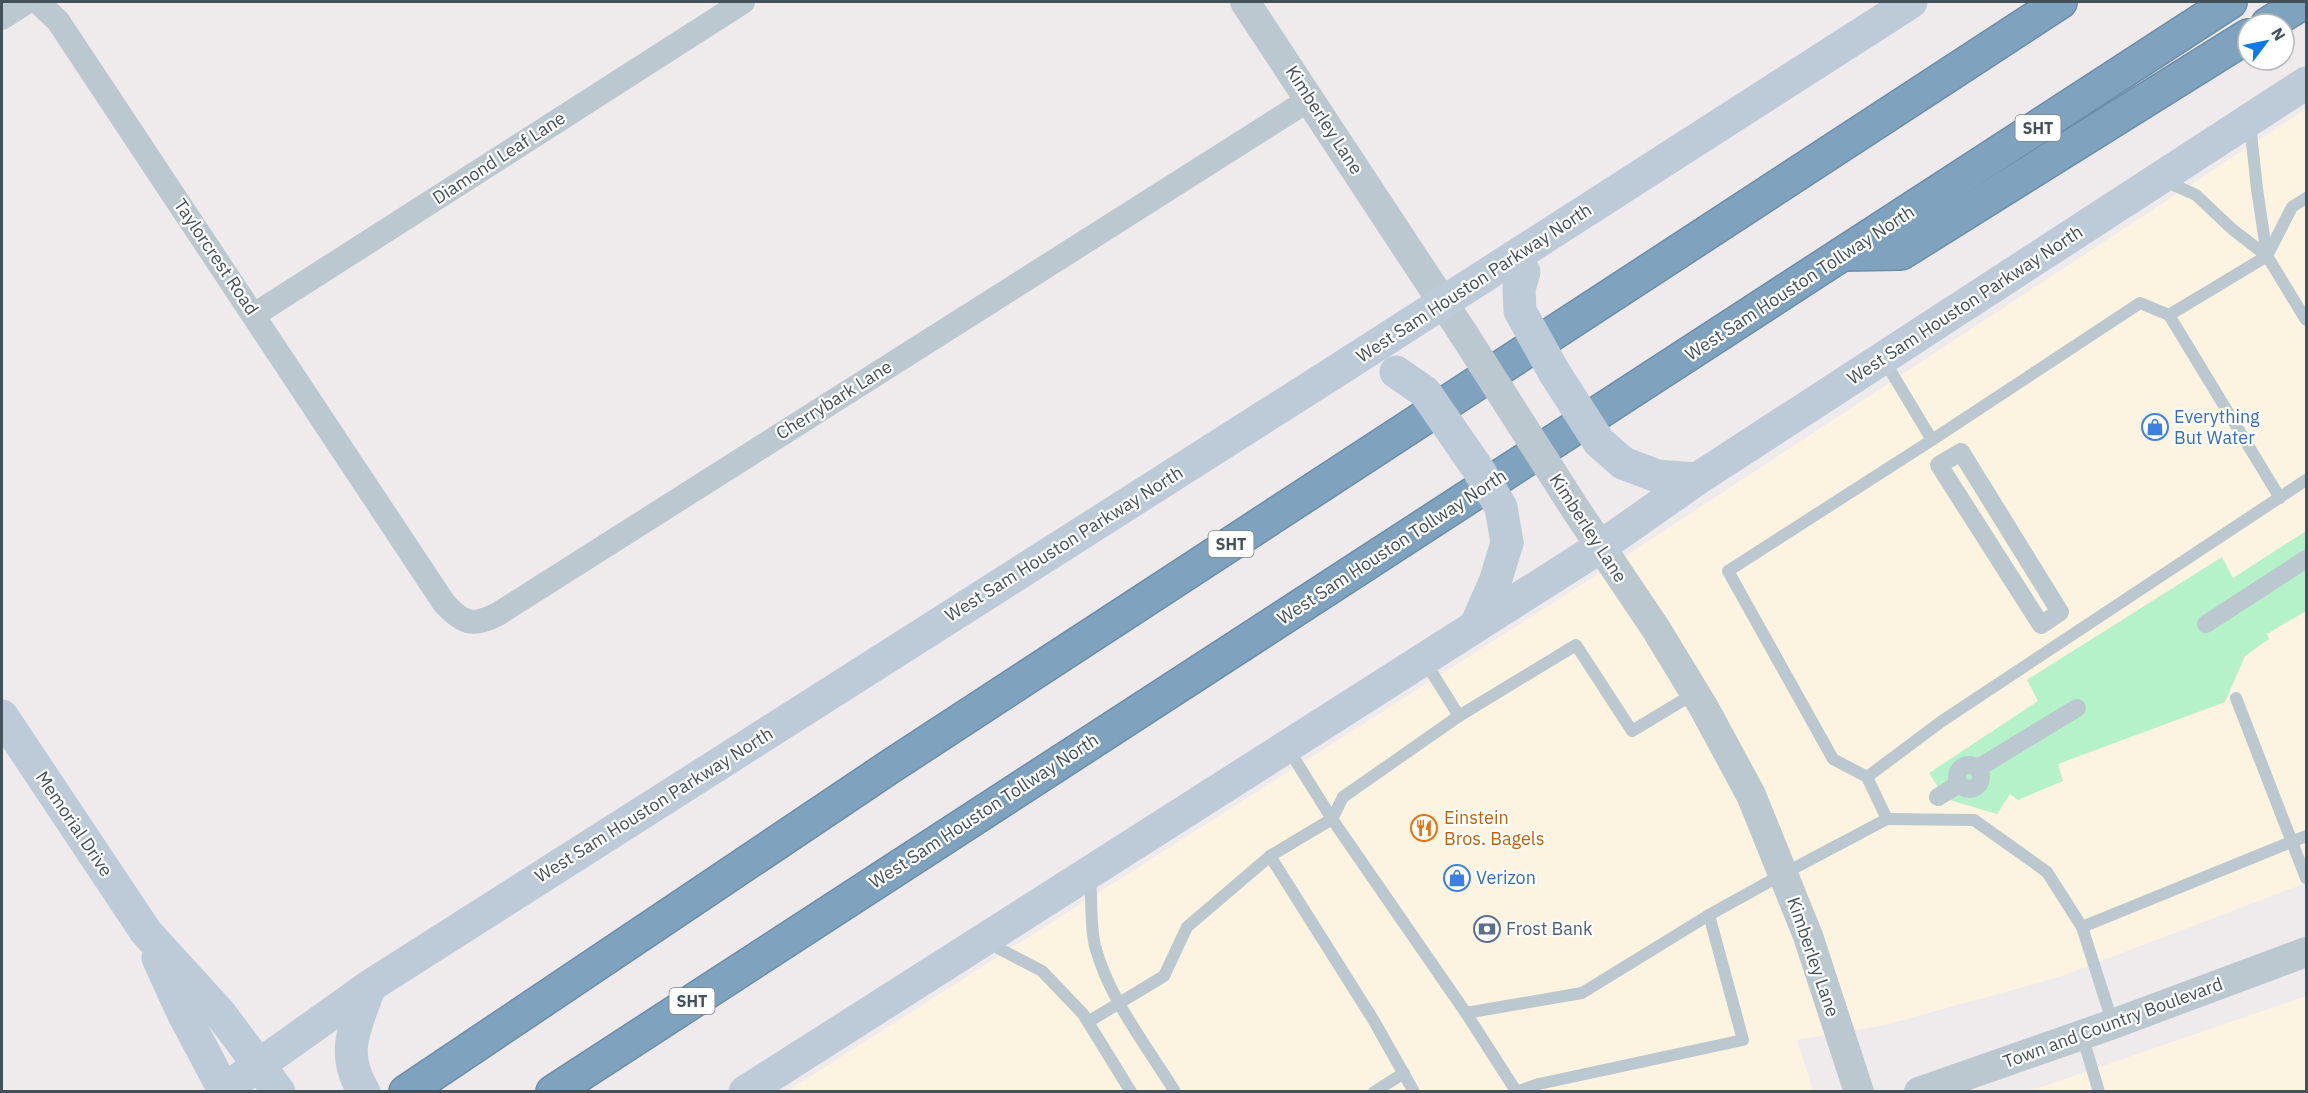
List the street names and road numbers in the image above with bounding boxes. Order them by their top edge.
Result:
street label: Kimberley Lane [1281,61,1368,179]
street label: Diamond Leaf Lane [428,106,570,209]
road number: SHT [2016,115,2060,141]
street label: Taylorcrest Road [169,194,264,319]
street label: West Sam Houston Parkway North [1352,198,1596,367]
street label: West Sam Houston Tollway North [1681,200,1919,365]
street label: West Sam Houston Parkway North [1843,220,2087,389]
street label: Cherrybark Lane [771,355,896,445]
street label: West Sam Houston Parkway North [941,461,1187,627]
street label: West Sam Houston Tollway North [1273,464,1511,629]
street label: Kimberley Lane [1545,469,1632,587]
road number: SHT [1208,531,1254,557]
street label: West Sam Houston Parkway North [531,722,777,888]
street label: West Sam Houston Tollway North [865,728,1103,893]
street label: Memorial Drive [31,767,118,881]
street label: Kimberley Lane [1782,894,1845,1020]
street label: Town and Country Boulevard [2000,972,2226,1073]
road number: SHT [670,988,714,1014]

